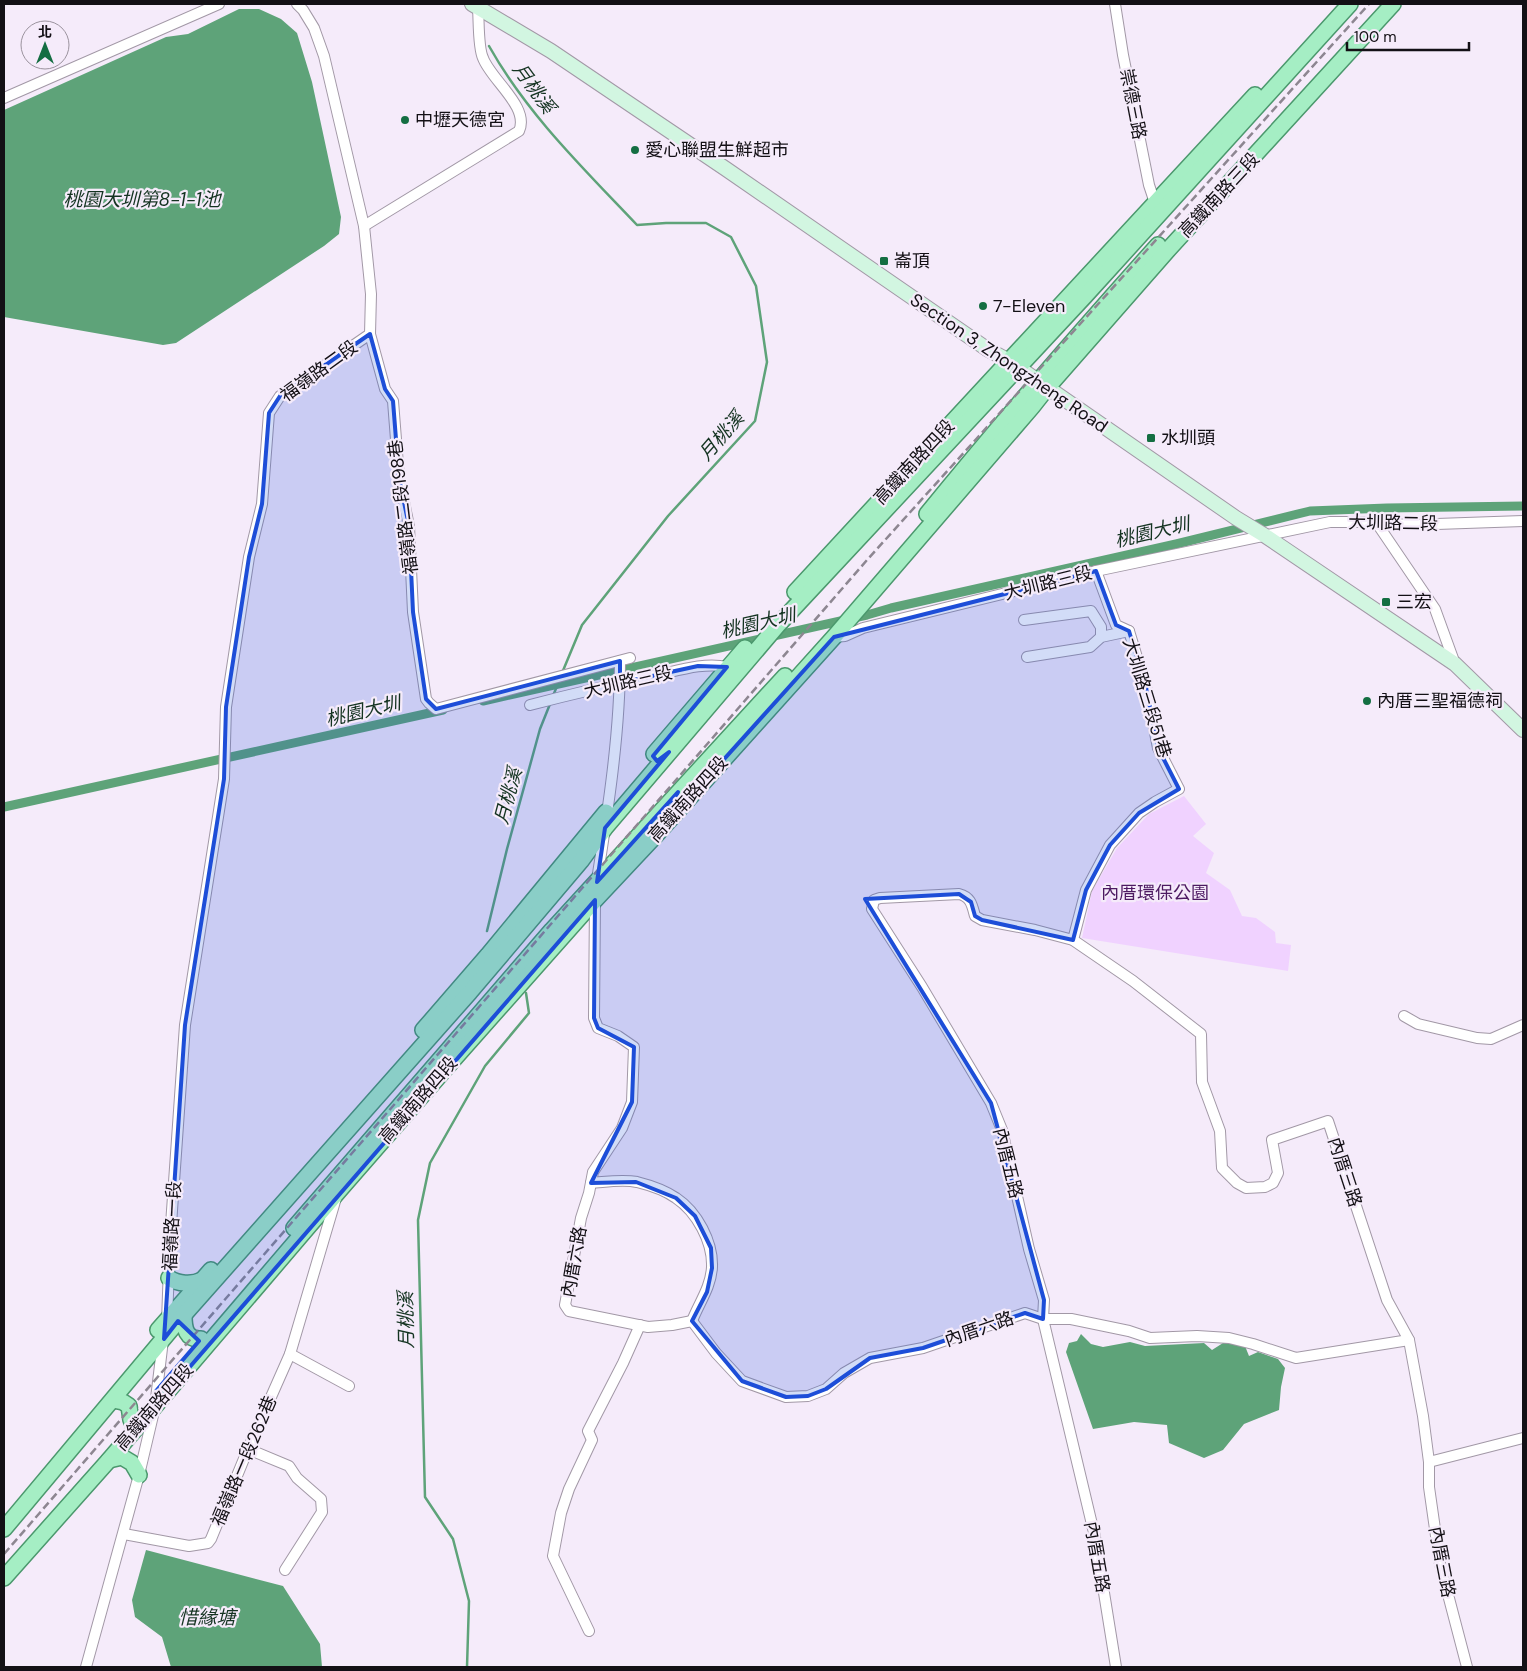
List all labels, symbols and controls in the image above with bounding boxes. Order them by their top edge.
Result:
north arrow [20,20,70,70]
scale bar [1347,20,1470,52]
text: 北 [38,23,52,41]
text: 100 m [1354,27,1397,47]
water label: 月桃溪 [507,58,563,121]
street label: 崇德三路 [1114,66,1152,142]
place label: 中壢天德宮 [415,108,505,132]
marker: 中壢天德宮 [399,114,411,126]
place label: 愛心聯盟生鮮超市 [645,138,789,162]
marker: 愛心聯盟生鮮超市 [629,144,641,156]
street label: 高鐵南路三段 [1173,147,1265,243]
water label: 桃園大圳第8-1-1池 [64,187,222,212]
place label: 崙頂 [894,249,930,273]
marker: 崙頂 [878,255,890,267]
street label: Section 3, Zhongzheng Road [905,288,1113,438]
place label: 7-Eleven [993,294,1065,318]
marker: 7-Eleven [977,300,989,312]
street label: 福嶺路二段 [276,335,362,407]
water label: 月桃溪 [693,404,751,466]
street label: 高鐵南路四段 [868,414,960,510]
place label: 水圳頭 [1161,426,1215,450]
marker: 水圳頭 [1145,432,1157,444]
street label: 福嶺路二段198巷 [383,438,423,576]
street label: 大圳路二段 [1348,510,1438,536]
water label: 桃園大圳 [1112,511,1195,553]
street label: 大圳路三段 [1001,560,1095,606]
place label: 三宏 [1396,590,1432,614]
marker: 三宏 [1380,596,1392,608]
water label: 桃園大圳 [718,602,801,644]
street label: 大圳路三段51巷 [1117,635,1177,761]
street label: 大圳路三段 [581,660,675,704]
place label: 內厝三聖福德祠 [1377,689,1503,713]
water label: 桃園大圳 [323,690,406,732]
marker: 內厝三聖福德祠 [1361,695,1373,707]
street label: 高鐵南路四段 [643,751,733,847]
water label: 月桃溪 [489,762,528,827]
park label: 內厝環保公園 [1101,881,1209,905]
street label: 高鐵南路四段 [374,1051,462,1149]
street label: 內厝五路 [988,1125,1028,1201]
street label: 內厝三路 [1322,1134,1368,1210]
street label: 福嶺路一段 [158,1180,186,1272]
street label: 內厝六路 [556,1224,592,1300]
water label: 月桃溪 [393,1288,419,1349]
street label: 內厝六路 [941,1306,1017,1352]
street label: 高鐵南路四段 [110,1358,198,1456]
street label: 福嶺路一段262巷 [206,1392,282,1530]
street label: 內厝五路 [1079,1519,1115,1595]
street label: 內厝三路 [1423,1524,1461,1600]
water label: 惜緣塘 [178,1605,238,1630]

